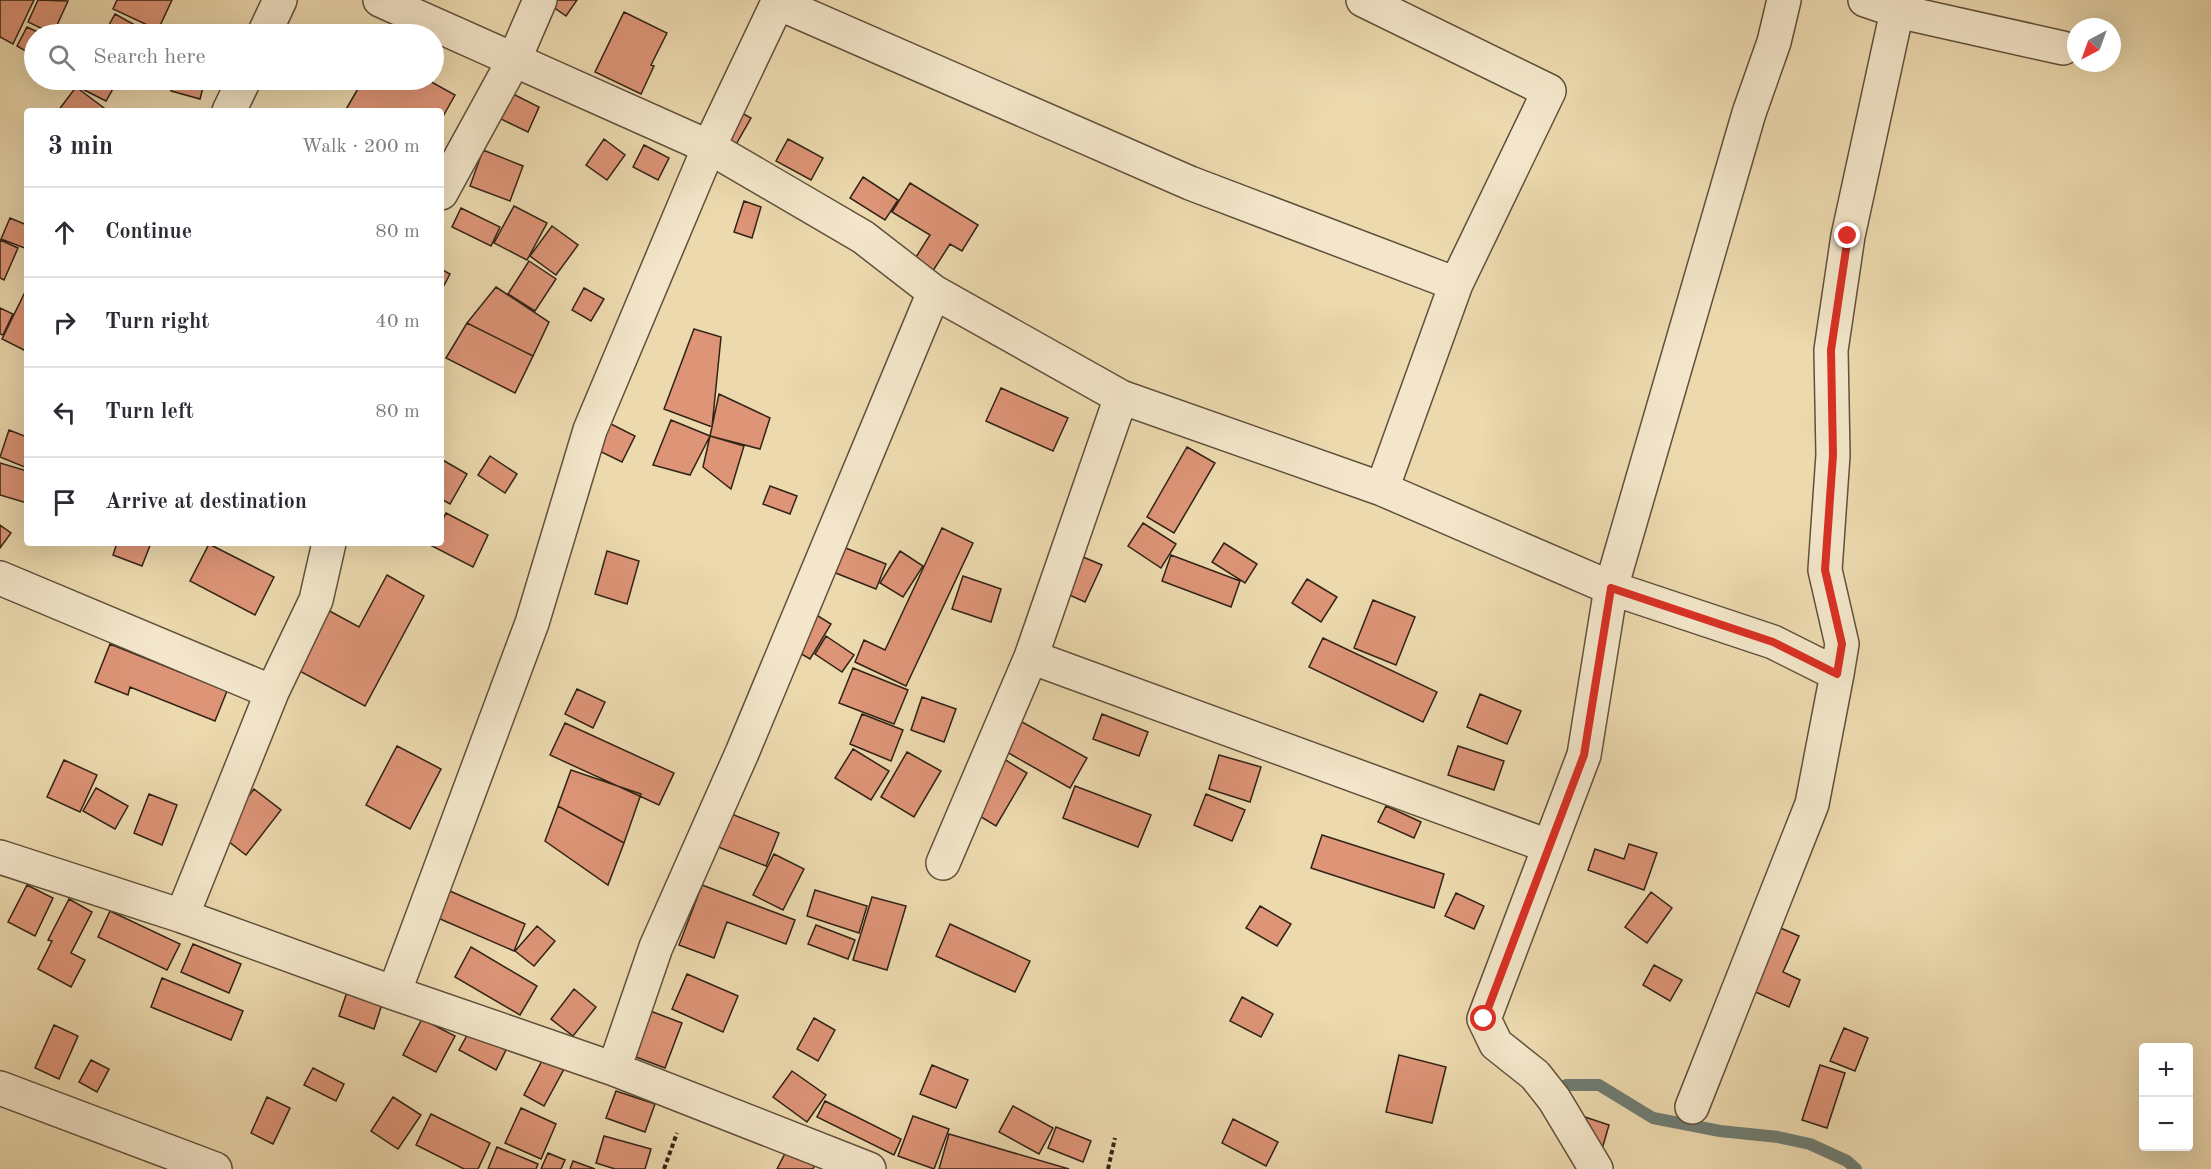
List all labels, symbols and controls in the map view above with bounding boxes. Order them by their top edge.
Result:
north arrow [2067,18,2121,72]
search box [24,24,444,90]
icon: search [45,41,78,74]
text: Search here [93,46,206,68]
text: 3 min [48,134,113,160]
text: Walk · 200 m [301,137,420,157]
icon: ahead [48,216,81,249]
text: Continue [105,221,192,243]
text: 80 m [375,222,420,242]
route end [1834,222,1860,248]
icon: right [48,306,81,339]
text: Turn right [105,311,209,333]
text: 40 m [375,312,420,332]
icon: left [48,396,81,429]
text: Turn left [105,401,194,423]
text: 80 m [375,402,420,422]
icon: arrive [48,486,81,519]
text: Arrive at destination [105,491,307,513]
route start [1470,1005,1496,1031]
map controls [2139,1043,2193,1151]
button: + [2139,1043,2193,1097]
button: − [2139,1097,2193,1151]

